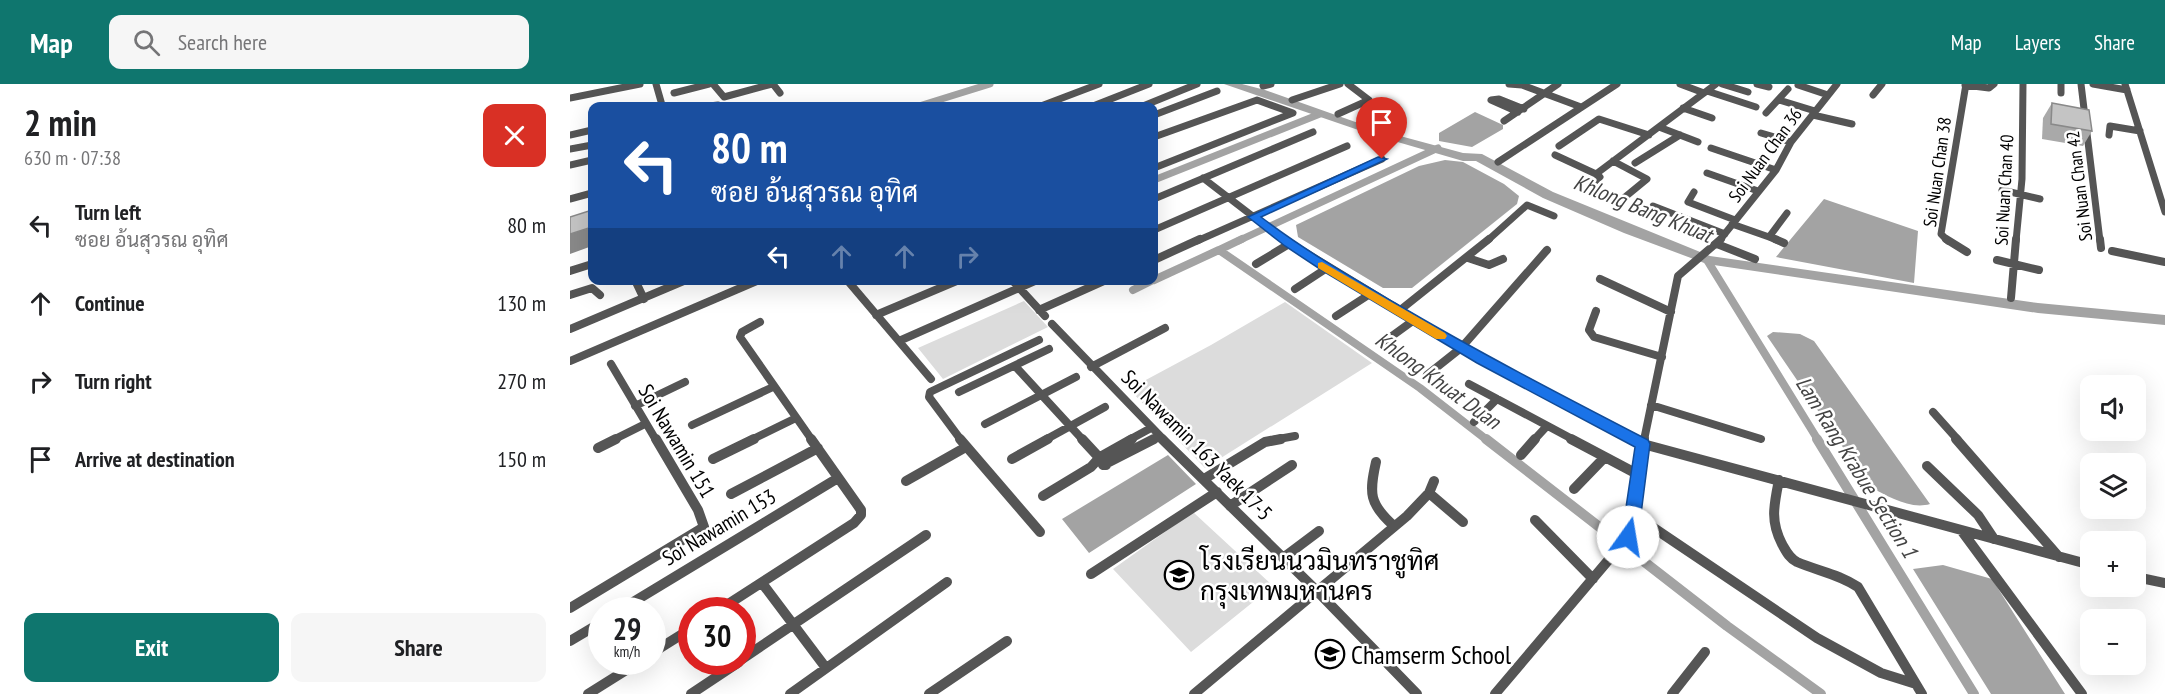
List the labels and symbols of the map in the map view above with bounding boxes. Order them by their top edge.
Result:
pin [1356,97,1407,159]
street label: Soi Nuan Chan 36 [1723,103,1807,207]
street label: Soi Nuan Chan 38 [1918,115,1956,229]
street label: Soi Nuan Chan 42 [2061,130,2097,242]
street label: Soi Nuan Chan 40 [1990,134,2018,246]
water label: Khlong Bang Khuat [1570,168,1719,250]
water label: Khlong Khuat Duan [1370,325,1507,436]
street label: Soi Nawamin 163 Yaek 17-5 [1116,364,1278,526]
water label: Lam Rang Krabue Section 1 [1790,371,1925,564]
street label: Soi Nawamin 151 [633,379,721,503]
street label: Soi Nawamin 153 [657,483,781,571]
position arrow [1596,505,1660,569]
place label: โรงเรียนนวมินทราชูทิศ กรุงเทพมหานคร [1198,544,1440,609]
school or university icon: โรงเรียนนวมินทราชูทิศ กรุงเทพมหานคร [1163,559,1195,591]
speed limit sign: 30 [678,597,756,675]
school or university icon: Chamserm School [1314,638,1346,670]
place label: Chamserm School [1351,638,1511,671]

